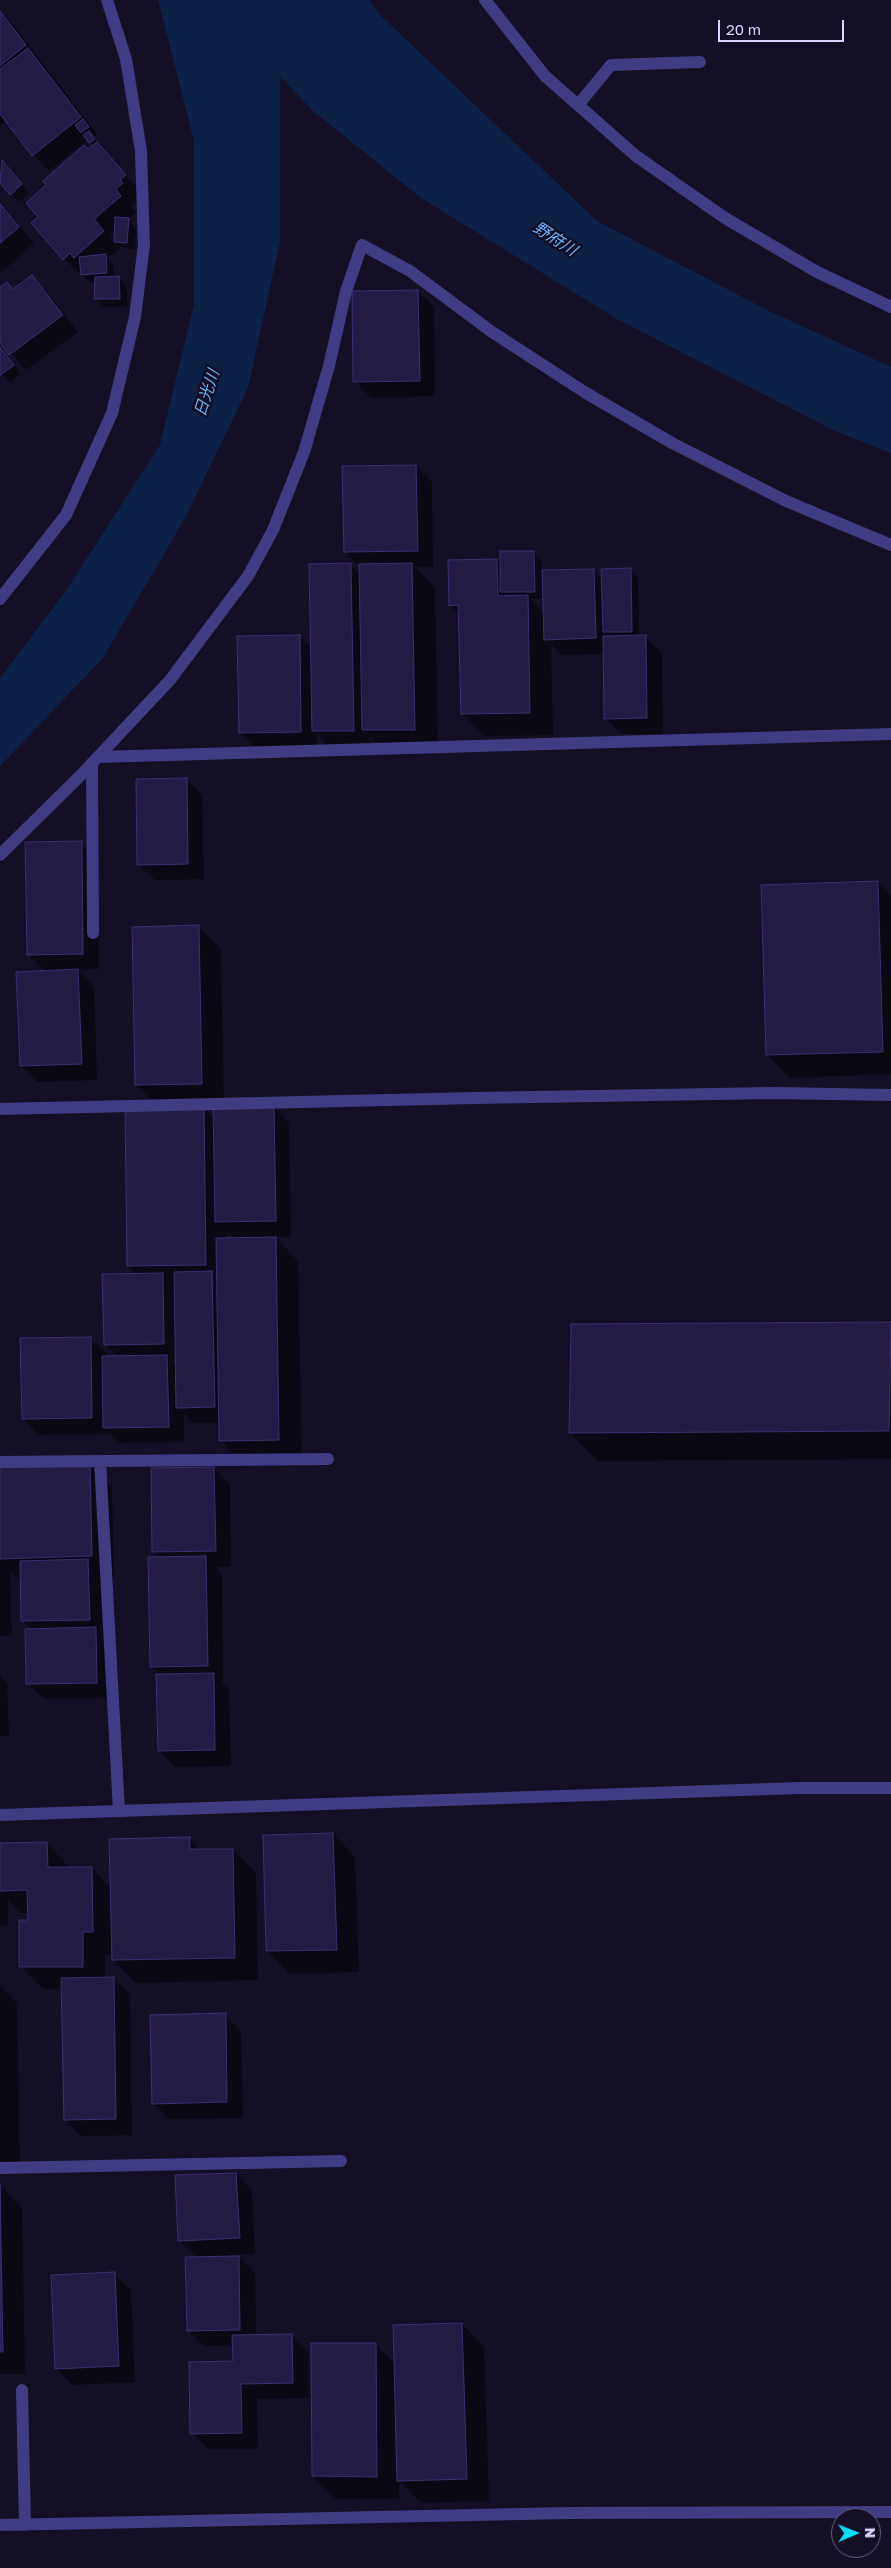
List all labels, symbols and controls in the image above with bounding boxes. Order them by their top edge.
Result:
scale bar [721,10,847,42]
text: 20 m [726,20,761,38]
water label: 野府川 [530,218,580,260]
water label: 日光川 [190,367,224,419]
north arrow [831,2508,881,2558]
text: N [862,2527,879,2538]

